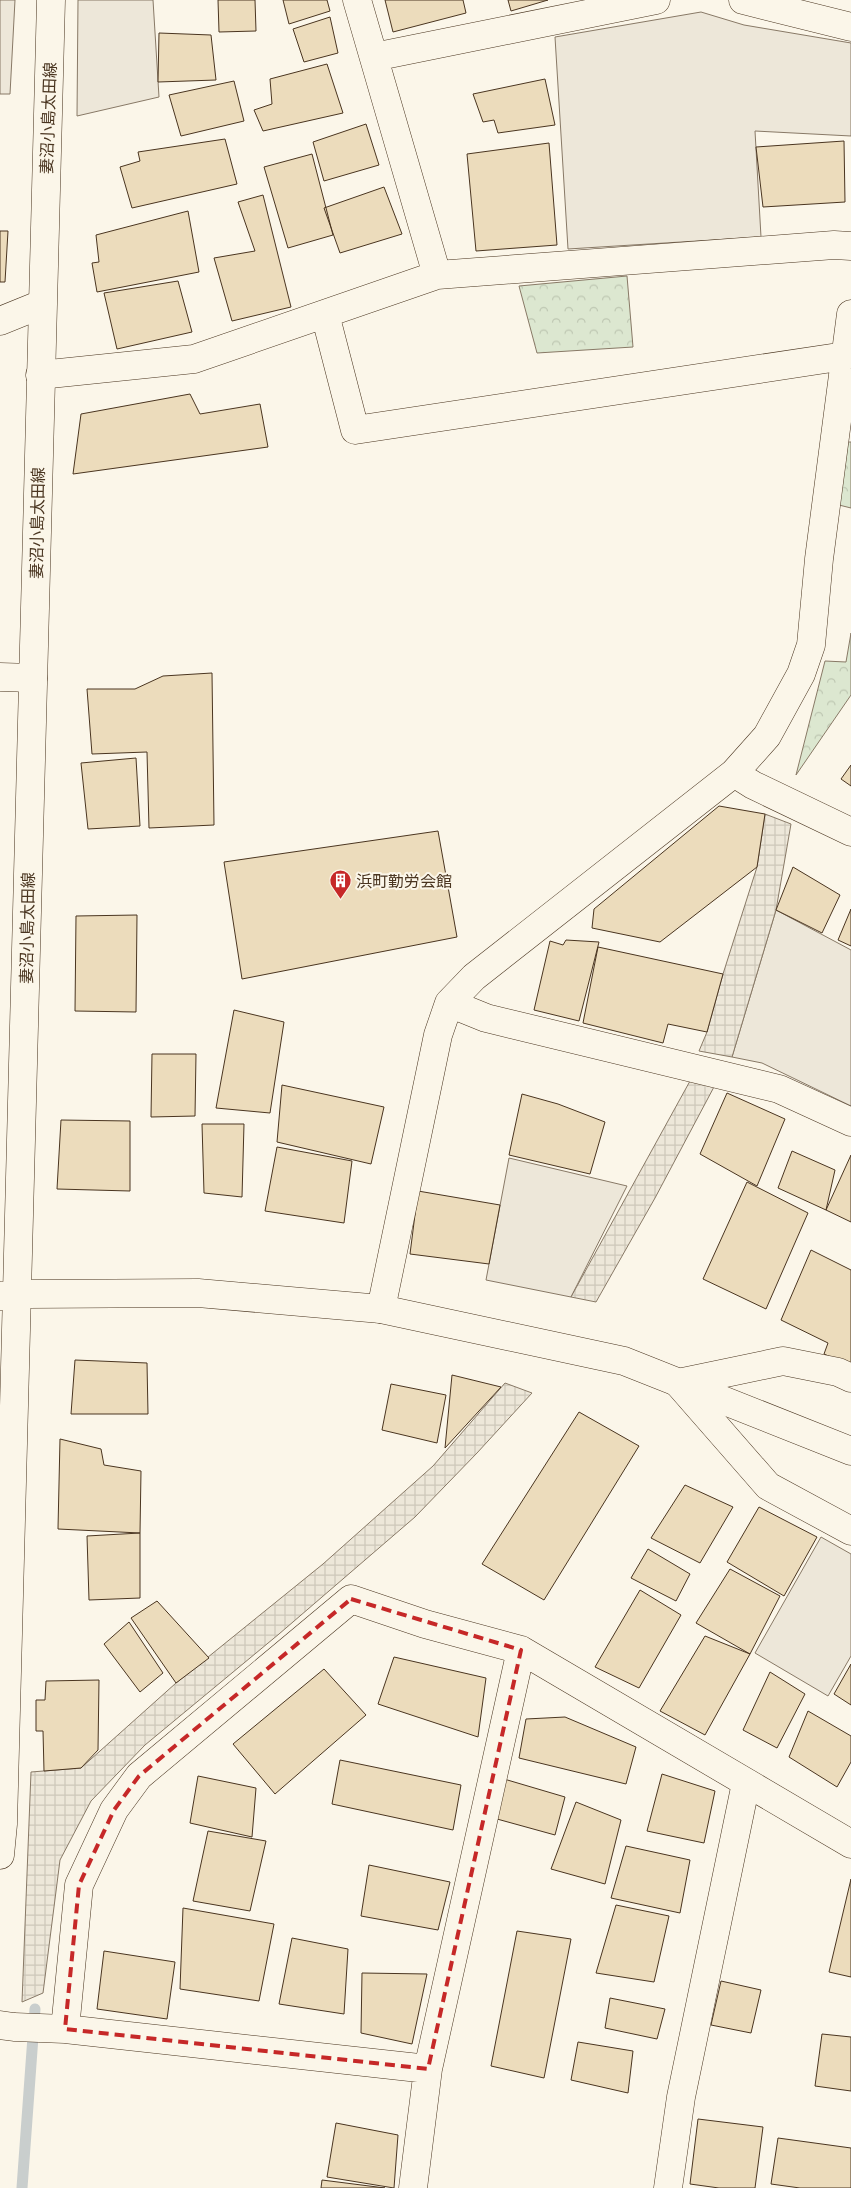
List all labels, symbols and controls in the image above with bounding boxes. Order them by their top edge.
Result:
street label: 妻沼小島太田線 [33,62,61,174]
street label: 妻沼小島太田線 [23,467,49,579]
building icon: 浜町勤労会館 [328,868,352,899]
place label: 浜町勤労会館 [356,868,452,892]
street label: 妻沼小島太田線 [13,872,39,984]

